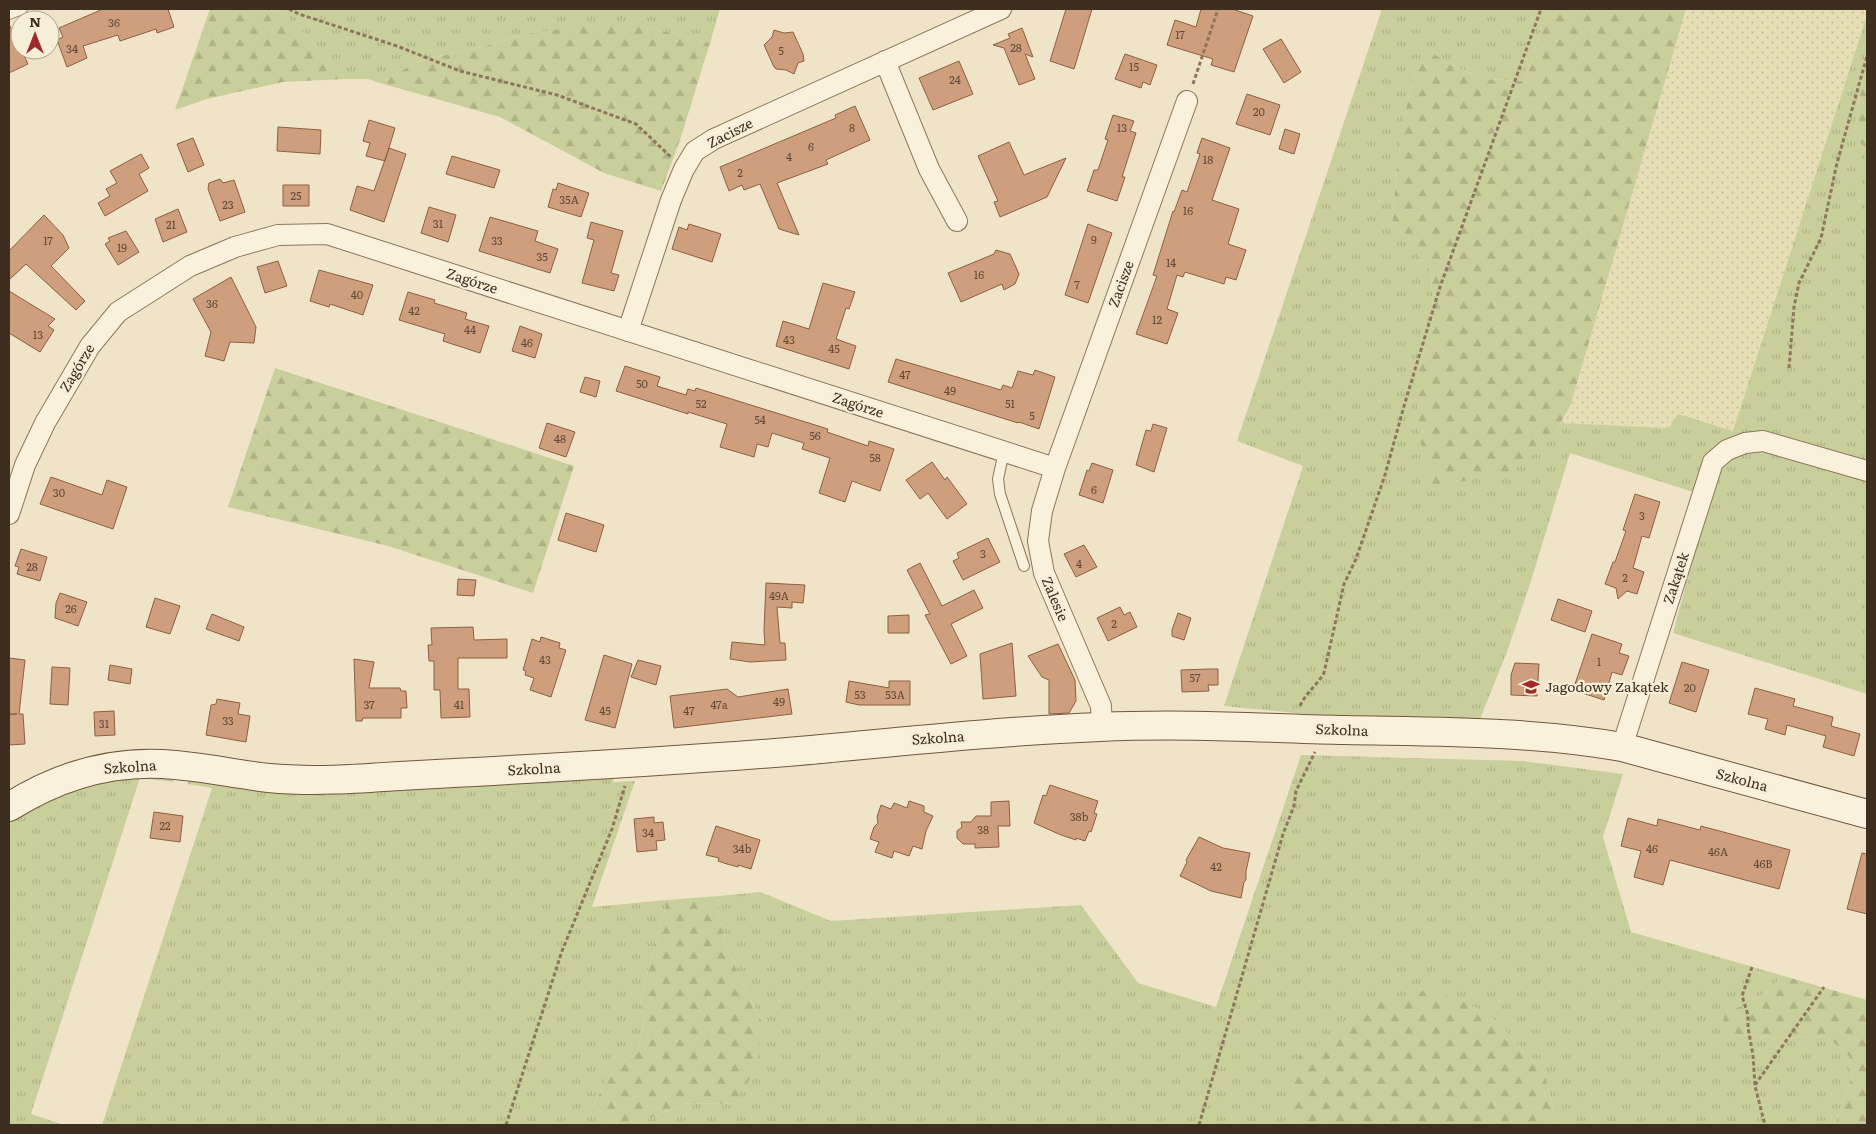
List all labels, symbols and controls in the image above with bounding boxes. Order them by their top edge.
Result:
north arrow [10,10,60,60]
text: N [29,11,41,31]
house number: 36 [108,14,120,30]
house number: 17 [1175,26,1185,42]
house number: 28 [1010,39,1022,55]
house number: 34 [66,40,78,56]
house number: 5 [778,42,784,58]
house number: 15 [1129,58,1139,74]
house number: 24 [949,71,961,87]
house number: 20 [1253,103,1265,119]
street label: Zacisze [703,112,756,152]
house number: 8 [849,119,855,135]
house number: 13 [1117,119,1127,135]
house number: 6 [808,138,814,154]
house number: 4 [786,148,792,164]
house number: 18 [1203,151,1213,167]
house number: 2 [737,164,743,180]
house number: 25 [290,187,302,203]
house number: 35A [559,191,579,207]
house number: 23 [222,196,234,212]
house number: 16 [1183,202,1193,218]
house number: 31 [433,215,444,231]
house number: 21 [166,216,177,232]
house number: 9 [1091,231,1097,247]
house number: 17 [43,232,53,248]
house number: 33 [491,232,503,248]
house number: 19 [117,239,127,255]
house number: 35 [536,248,548,264]
house number: 14 [1166,254,1176,270]
street label: Zacisze [1102,257,1138,310]
street label: Zagórze [444,262,501,298]
house number: 16 [974,266,984,282]
house number: 7 [1074,276,1080,292]
house number: 40 [351,286,363,302]
house number: 36 [206,295,218,311]
house number: 42 [408,302,420,318]
house number: 12 [1152,311,1162,327]
house number: 44 [464,321,476,337]
house number: 13 [33,326,43,342]
house number: 43 [783,331,795,347]
house number: 46 [521,334,533,350]
street label: Zagórze [54,340,98,395]
house number: 45 [828,340,840,356]
house number: 47 [899,366,911,382]
house number: 50 [636,375,648,391]
house number: 49 [944,382,956,398]
street label: Zagórze [830,386,887,422]
house number: 52 [695,395,707,411]
house number: 51 [1005,395,1016,411]
house number: 5 [1029,407,1035,423]
house number: 54 [754,411,766,427]
house number: 56 [809,427,821,443]
house number: 48 [554,430,566,446]
house number: 58 [869,449,881,465]
house number: 6 [1091,481,1097,497]
house number: 30 [53,484,65,500]
house number: 3 [1639,507,1645,523]
house number: 3 [980,545,986,561]
street label: Zakątek [1657,549,1693,606]
house number: 4 [1076,555,1082,571]
house number: 28 [26,558,38,574]
house number: 2 [1622,569,1628,585]
street label: Zalesie [1038,573,1074,624]
house number: 49A [769,587,789,603]
house number: 26 [65,600,77,616]
house number: 2 [1111,615,1117,631]
house number: 43 [539,651,551,667]
house number: 1 [1597,653,1602,669]
house number: 57 [1189,669,1201,685]
place label: Jagodowy Zakątek [1545,676,1669,696]
school or university icon: Jagodowy Zakątek [1521,677,1541,697]
house number: 20 [1684,679,1696,695]
house number: 53 [854,686,866,702]
house number: 53A [885,686,905,702]
house number: 49 [773,693,785,709]
house number: 37 [363,696,375,712]
house number: 41 [454,696,465,712]
house number: 47a [710,696,728,712]
house number: 45 [599,702,611,718]
house number: 47 [683,702,695,718]
house number: 33 [222,712,234,728]
house number: 31 [99,715,110,731]
street label: Szkolna [1315,718,1369,740]
street label: Szkolna [911,725,966,749]
street label: Szkolna [103,754,158,778]
street label: Szkolna [507,757,561,779]
street label: Szkolna [1714,763,1771,796]
house number: 38b [1070,808,1089,824]
house number: 22 [159,817,171,833]
house number: 38 [977,821,989,837]
house number: 34 [642,824,654,840]
house number: 34b [733,840,752,856]
house number: 46 [1646,840,1658,856]
house number: 46A [1708,843,1728,859]
house number: 46B [1753,855,1773,871]
house number: 42 [1210,858,1222,874]

